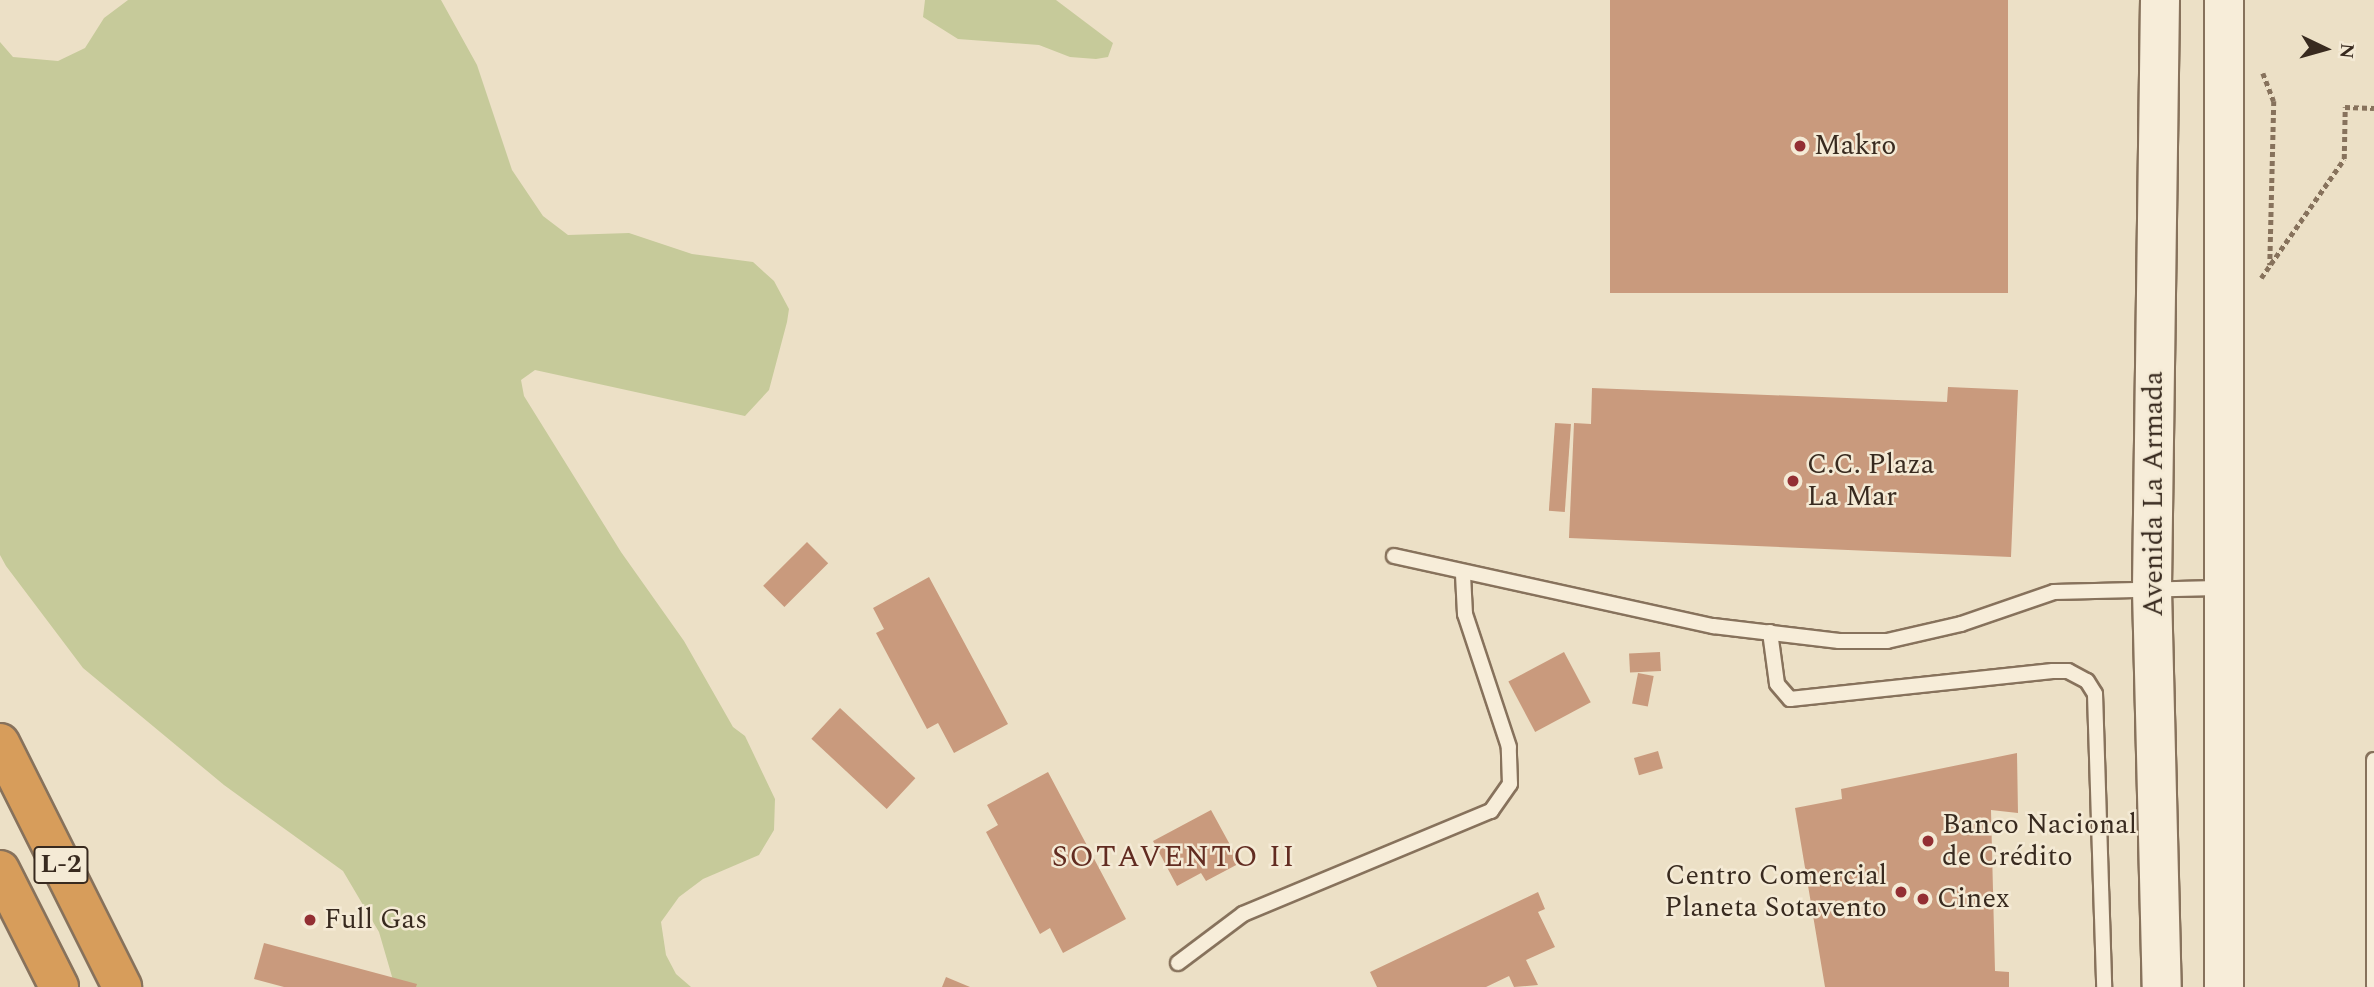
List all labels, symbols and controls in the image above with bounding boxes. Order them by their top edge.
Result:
north arrow [2290,14,2360,84]
text: N [2331,42,2362,60]
place label: Makro [1814,129,1896,163]
marker: Makro [1792,138,1808,154]
street label: Avenida La Armada [2137,371,2171,617]
place label: C.C. Plaza La Mar [1807,448,1935,514]
marker: C.C. Plaza La Mar [1785,473,1801,489]
place label: Banco Nacional de Crédito [1942,808,2137,874]
marker: Banco Nacional de Crédito [1920,833,1936,849]
district label: SOTAVENTO II [1053,839,1295,875]
road number: L-2 [33,842,89,888]
place label: Centro Comercial Planeta Sotavento [1664,859,1887,925]
place label: Cinex [1937,882,2010,916]
marker: Centro Comercial Planeta Sotavento [1893,884,1909,900]
marker: Cinex [1915,891,1931,907]
place label: Full Gas [324,903,427,937]
marker: Full Gas [302,912,318,928]

